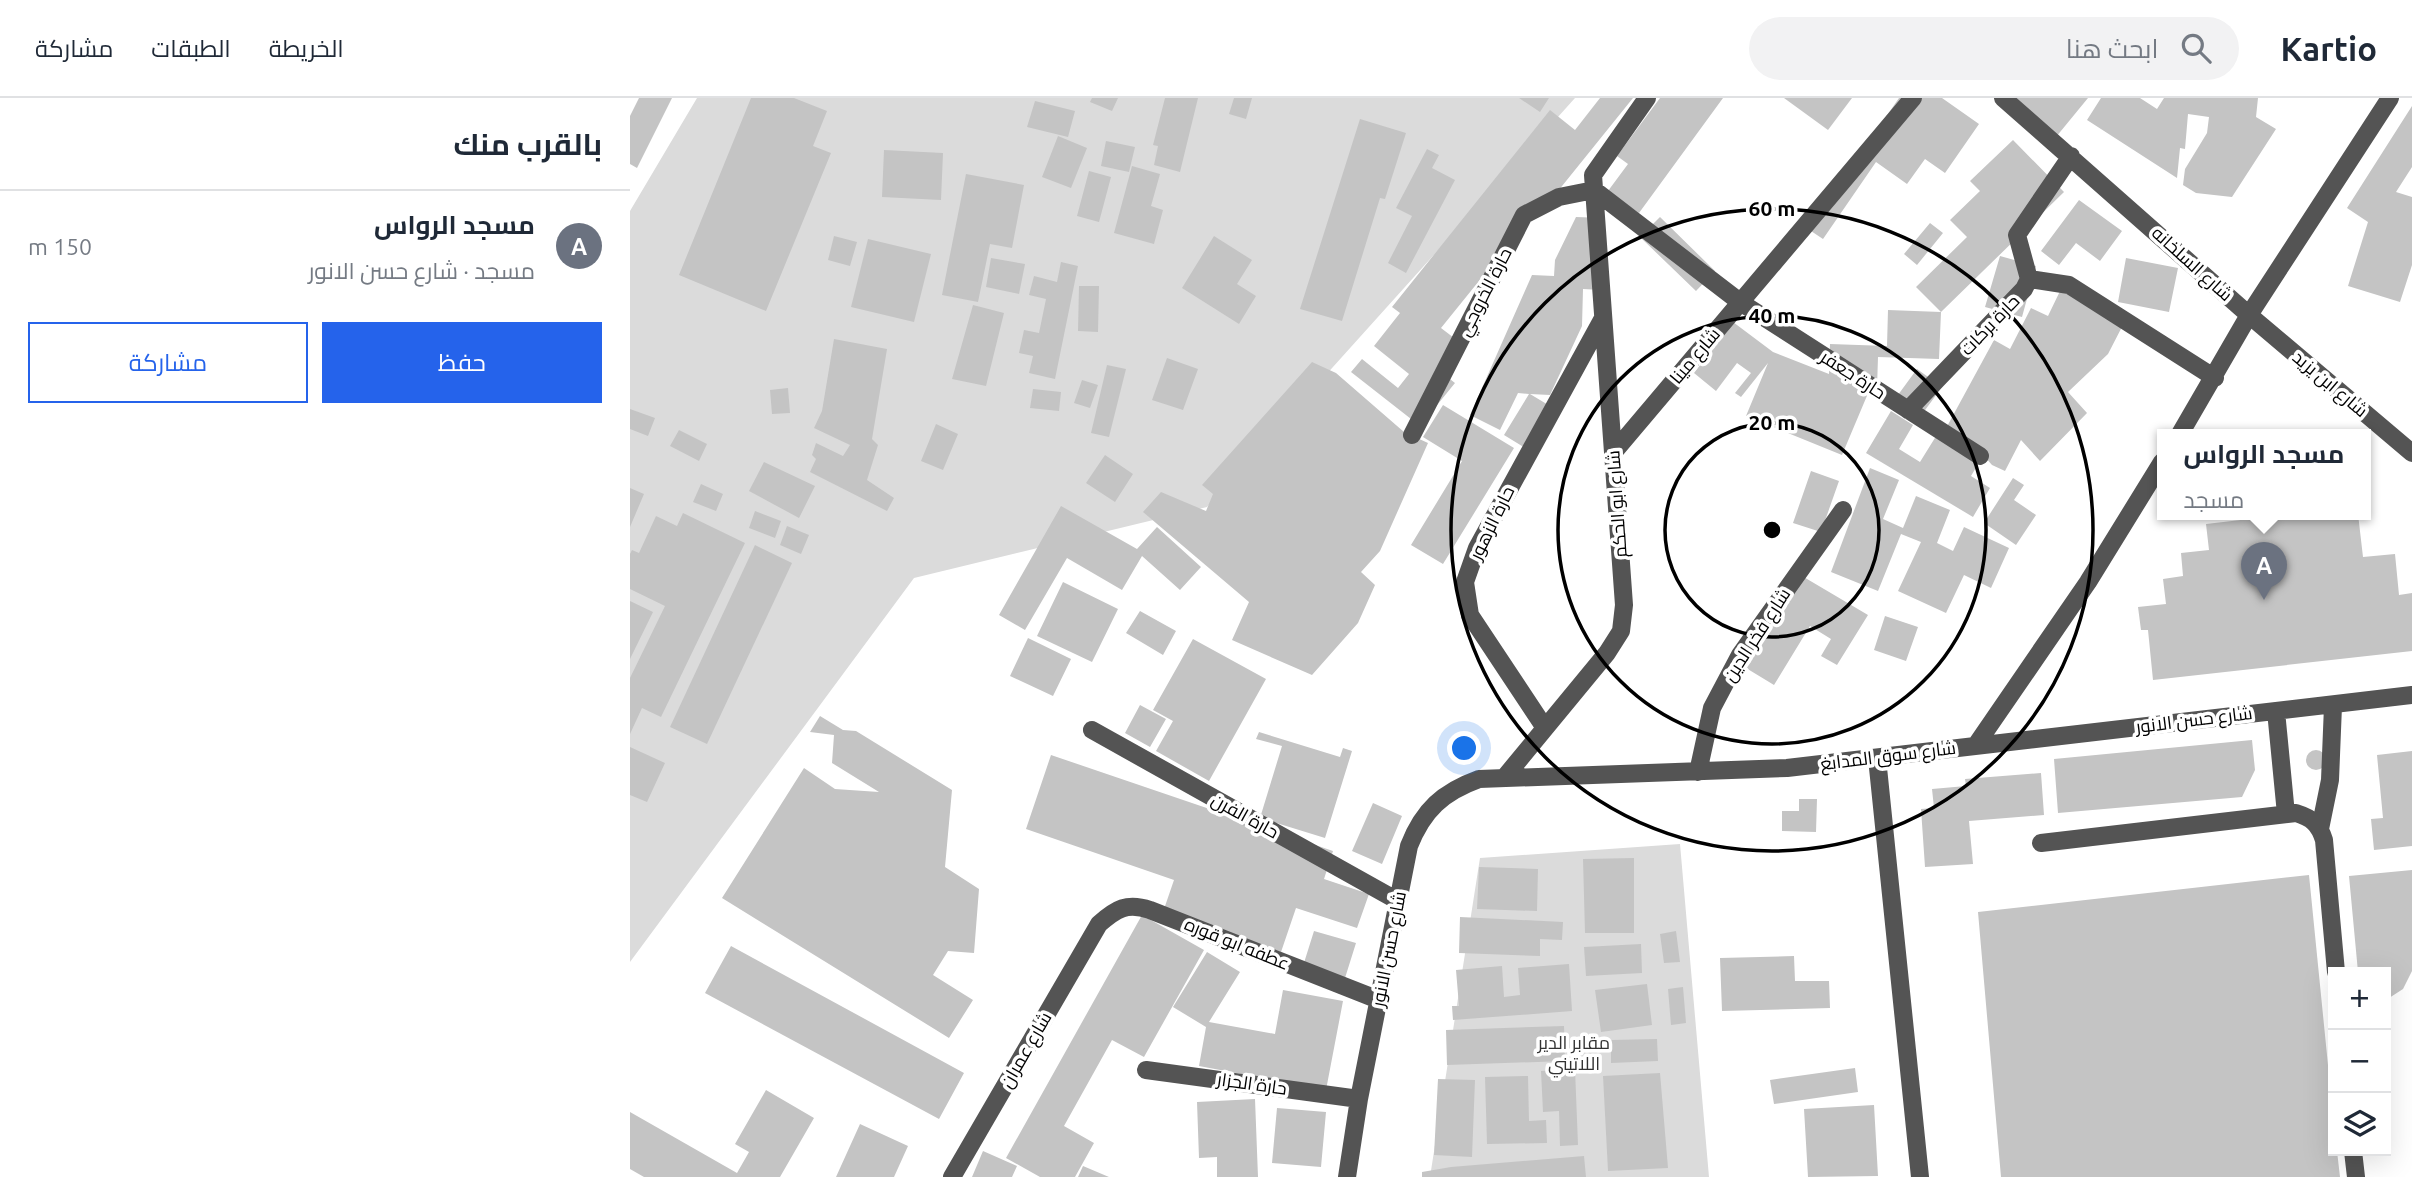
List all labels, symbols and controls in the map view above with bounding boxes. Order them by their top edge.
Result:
search box [1749,17,2239,80]
icon: search [2177,29,2215,67]
text: Kartio [2281,30,2377,67]
text: ابحث هنا [2066,34,2159,63]
text: مشاركة [35,35,113,62]
text: الطبقات [151,35,231,62]
text: الخريطة [269,35,344,62]
text: بالقرب منك [453,127,602,161]
text: 60 m [1749,196,1795,220]
text: مسجد الرواس [374,210,535,239]
street label: شارع السلخانه [2146,222,2237,307]
text: 150 m [28,234,92,259]
text: A [571,234,587,259]
street label: حارة الخروجي [1453,244,1519,341]
text: مسجد · شارع حسن الانور [308,258,535,283]
street label: حارة بركات [1956,290,2024,360]
text: 40 m [1749,303,1795,327]
button: مشاركة [28,322,308,403]
button: حفظ [322,322,602,403]
street label: شارع مينا [1665,323,1726,389]
street label: حارة جعفر [1816,345,1890,404]
street label: شارع ابن يزيد [2287,346,2372,423]
text: 20 m [1749,410,1795,434]
popup [2157,429,2371,520]
text: مسجد الرواس [2184,439,2344,468]
street label: شارع ابو الحكم [1602,450,1633,558]
street label: حارة الزهور [1464,483,1519,564]
text: مسجد [2184,487,2244,512]
centre of rings [1760,518,1784,542]
pin: A [2241,542,2287,600]
street label: شارع فخر الدين [1719,584,1796,686]
street label: شارع حسن الانور [2133,702,2254,739]
your location [1447,731,1481,765]
street label: شارع سوق المدابغ [1819,737,1957,776]
street label: حارة الفرن [1208,789,1282,843]
street label: شارع حسن الانور [1367,889,1412,1010]
street label: عطفه ابو قوره [1181,913,1293,975]
map controls [2328,967,2391,1156]
button: + [2328,967,2391,1030]
street label: شارع عمران [995,1008,1057,1092]
button: − [2328,1030,2391,1093]
park label: مقابر الدير اللاتيني [1537,1032,1610,1078]
street label: حارة الجزار [1215,1068,1288,1100]
button: layers [2328,1093,2391,1156]

